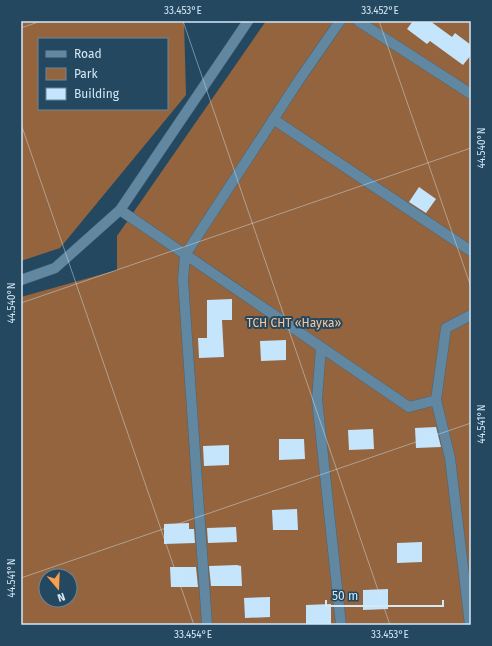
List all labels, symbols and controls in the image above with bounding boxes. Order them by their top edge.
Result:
text: 33.453°E [164,5,202,17]
text: 33.452°E [361,5,399,17]
legend [38,38,168,110]
text: Road [74,47,102,61]
text: Park [74,67,98,81]
text: Building [74,87,120,101]
text: 44.540°N [476,127,488,169]
text: 44.540°N [6,282,18,324]
park label: ТСН СНТ «Наука» [247,316,342,330]
text: 44.541°N [476,404,488,444]
text: 44.541°N [6,558,18,598]
north arrow [38,568,78,608]
scale bar [326,582,443,608]
text: 50 m [332,589,358,603]
text: N [56,590,67,604]
text: 33.454°E [174,629,212,641]
text: 33.453°E [371,629,409,641]

